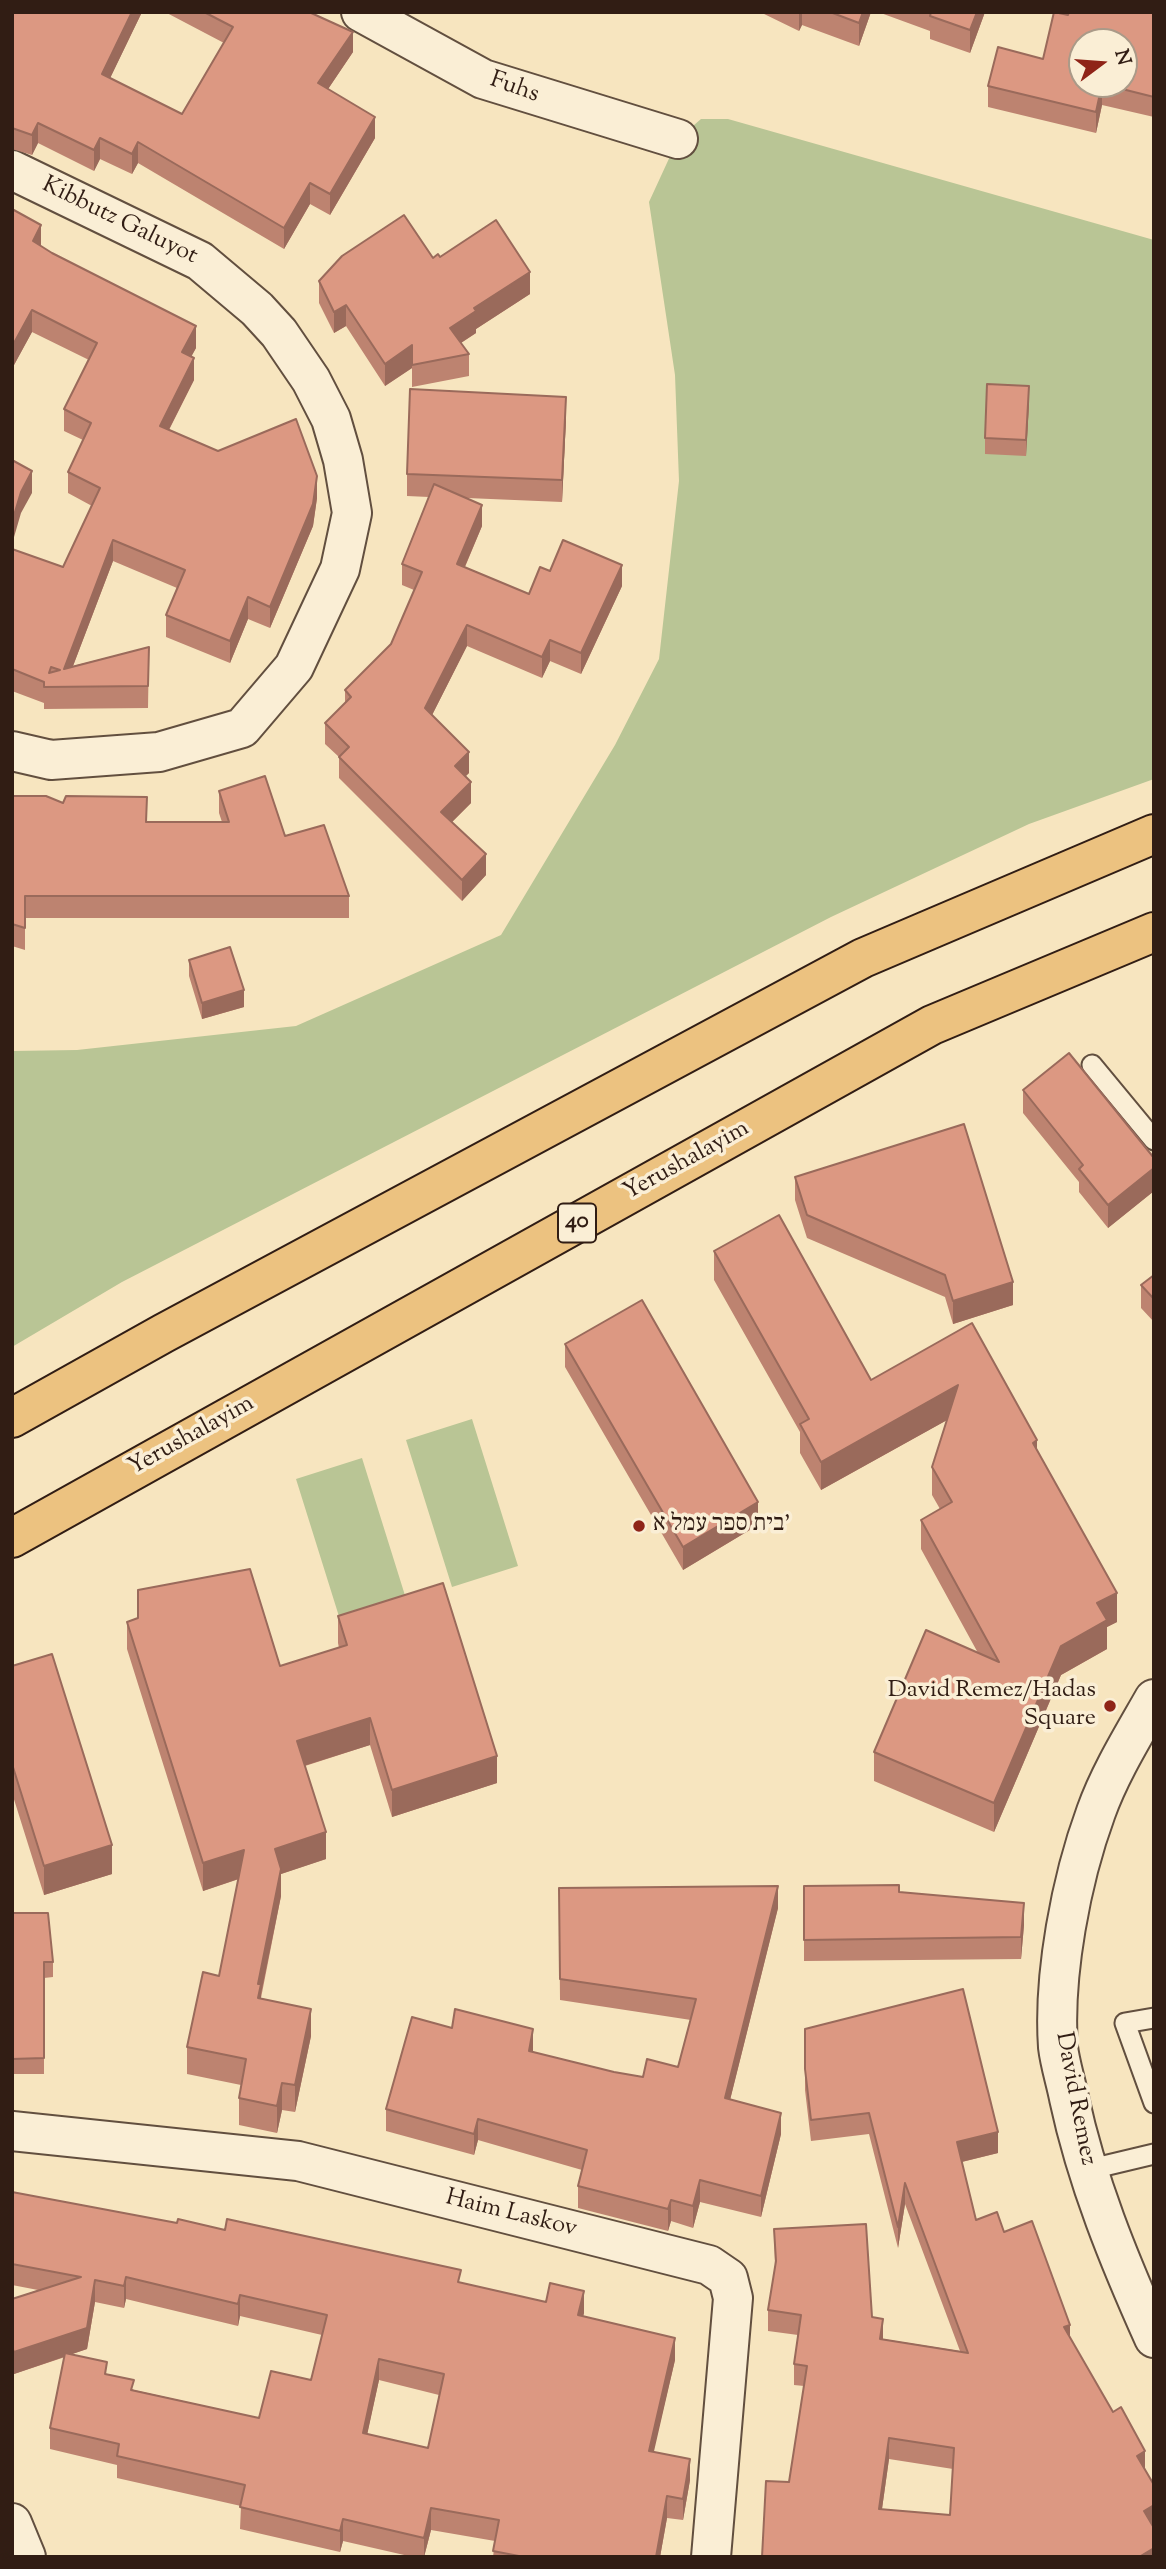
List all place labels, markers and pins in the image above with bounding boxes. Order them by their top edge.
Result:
place label: בית ספר עמל א' [653,1512,791,1540]
marker: בית ספר עמל א' [631,1518,647,1534]
place label: David Remez/Hadas Square [888,1678,1096,1734]
marker: David Remez/Hadas Square [1102,1698,1118,1714]

